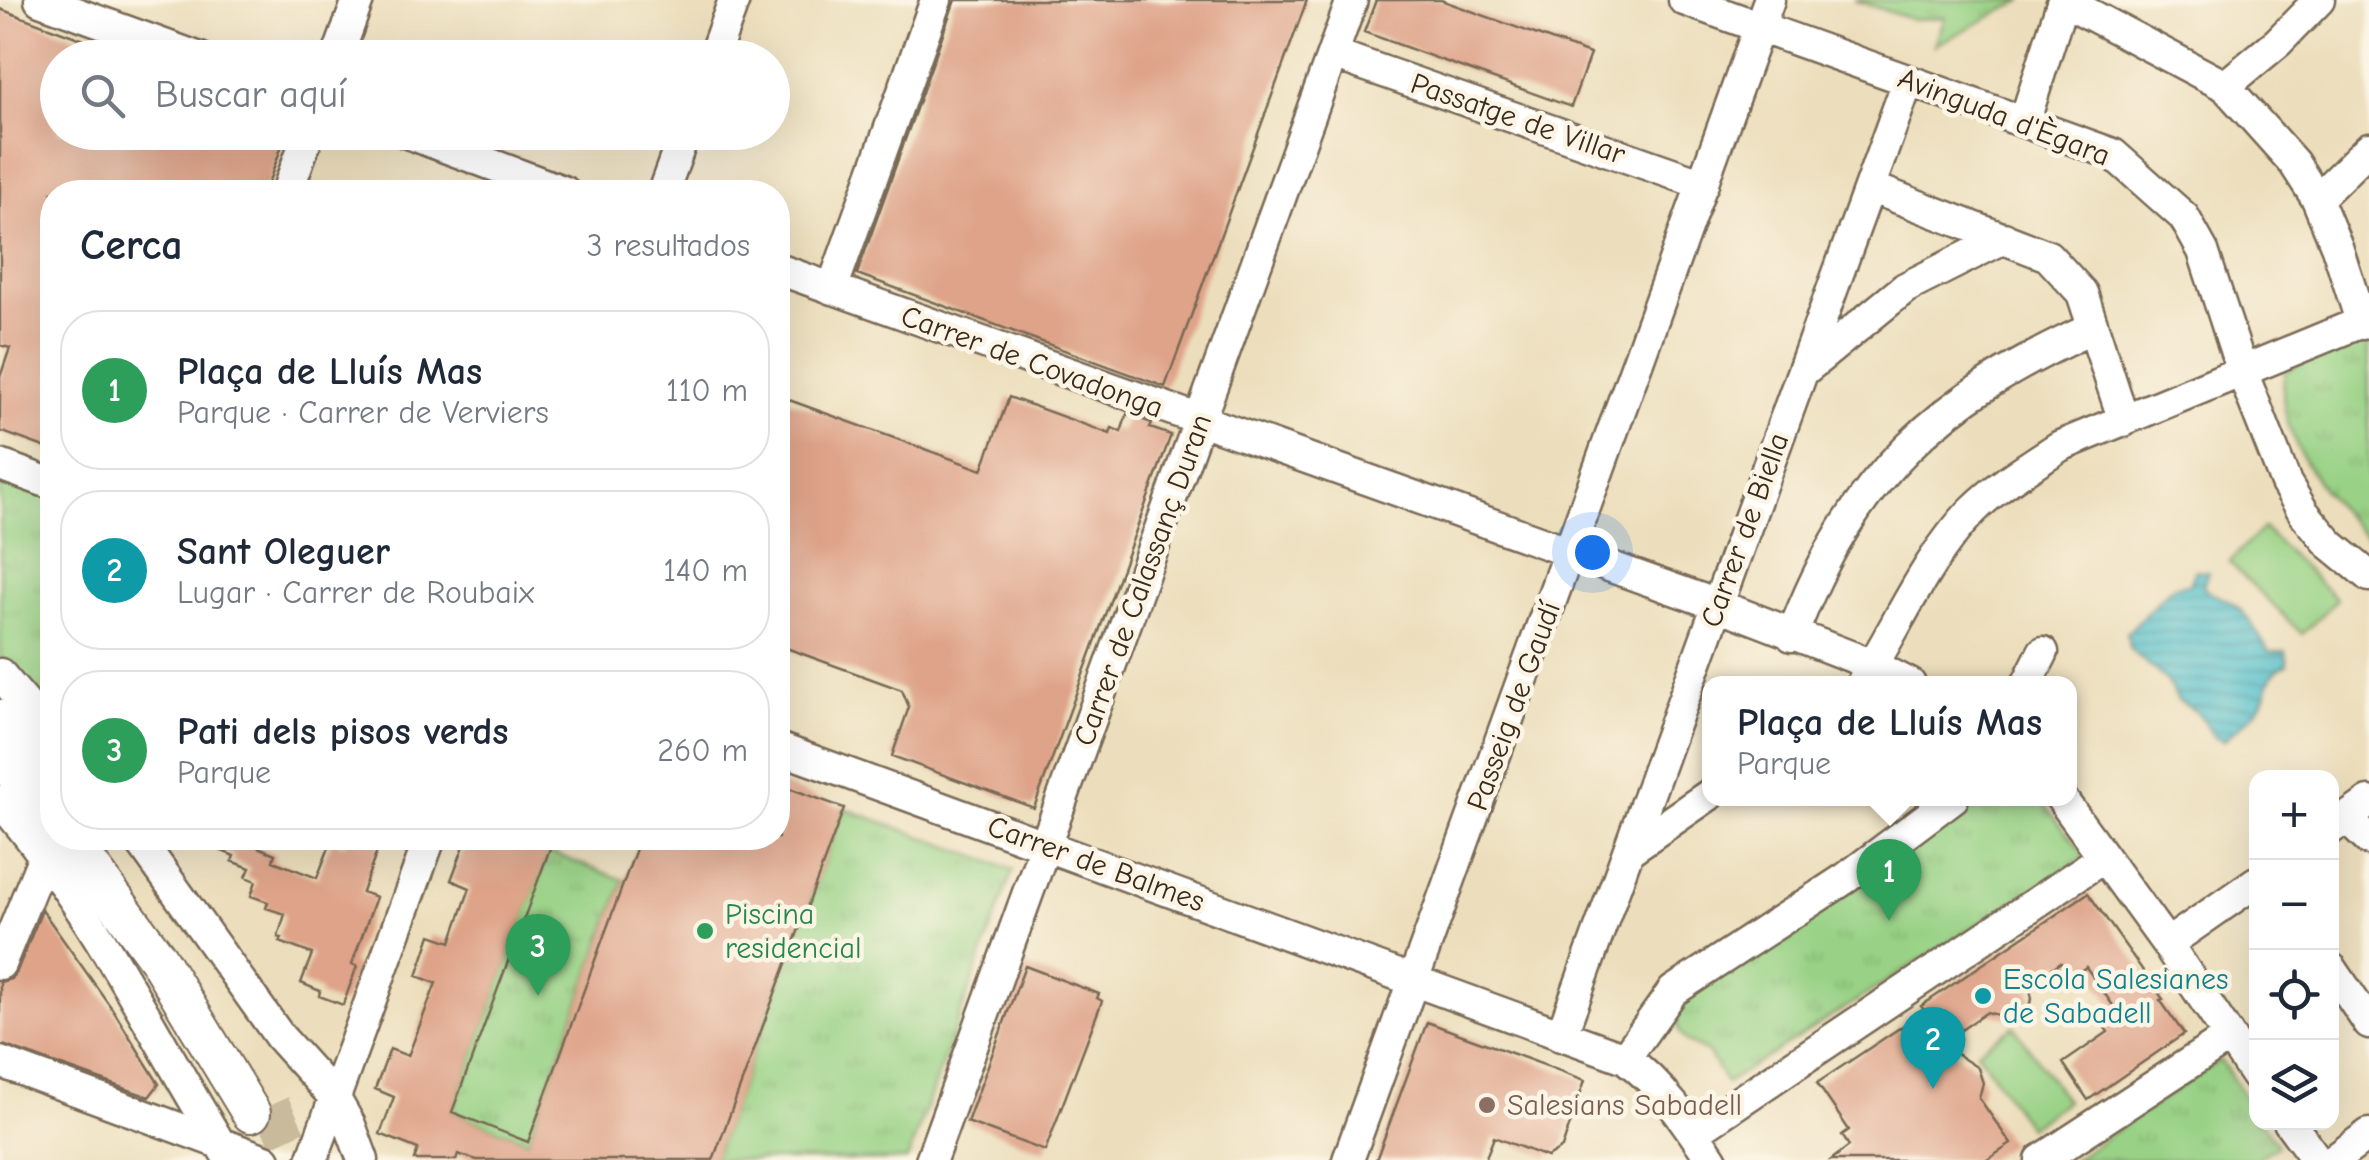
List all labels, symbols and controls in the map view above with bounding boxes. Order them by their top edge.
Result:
search box [40,40,790,150]
street label: Avinguda d'Ègara [1893,61,2115,173]
street label: Passatge de Villar [1406,66,1630,172]
icon: search [75,68,130,123]
text: Buscar aquí [155,73,347,117]
text: Cerca [80,221,183,270]
text: 3 resultados [587,227,750,264]
street label: Carrer de Covadonga [896,298,1168,426]
text: Plaça de Lluís Mas [177,350,482,394]
text: 1 [108,372,121,409]
text: 110 m [666,372,748,409]
text: Parque · Carrer de Verviers [177,394,549,431]
street label: Carrer de Calassanç Duran [1067,410,1219,750]
street label: Carrer de Biella [1694,428,1796,632]
your location [1567,527,1618,578]
text: Sant Oleguer [177,530,390,574]
text: 2 [107,552,122,589]
text: 140 m [663,552,748,589]
text: Lugar · Carrer de Roubaix [177,574,534,611]
street label: Passeig de Gaudí [1460,596,1568,815]
popup [1702,676,2077,806]
text: Plaça de Lluís Mas [1737,701,2042,745]
text: Pati dels pisos verds [177,710,509,754]
text: 3 [107,732,122,769]
text: 260 m [657,732,748,769]
text: Parque [1737,745,1831,782]
text: Parque [177,754,271,791]
map controls [2249,770,2339,1130]
button: + [2249,770,2339,860]
street label: Carrer de Balmes [983,809,1209,919]
pin: 1 [1856,838,1922,921]
button: − [2249,860,2339,950]
place label: Piscina residencial [725,897,862,966]
pin: 3 [506,914,570,996]
marker: Piscina residencial [694,920,716,942]
button: locate [2249,950,2339,1040]
place label: Escola Salesianes de Sabadell [2003,962,2228,1031]
marker: Escola Salesianes de Sabadell [1972,985,1994,1007]
pin: 2 [1900,1006,1966,1089]
button: layers [2249,1040,2339,1130]
place label: Salesians Sabadell [1507,1088,1742,1123]
marker: Salesians Sabadell [1476,1094,1498,1116]

